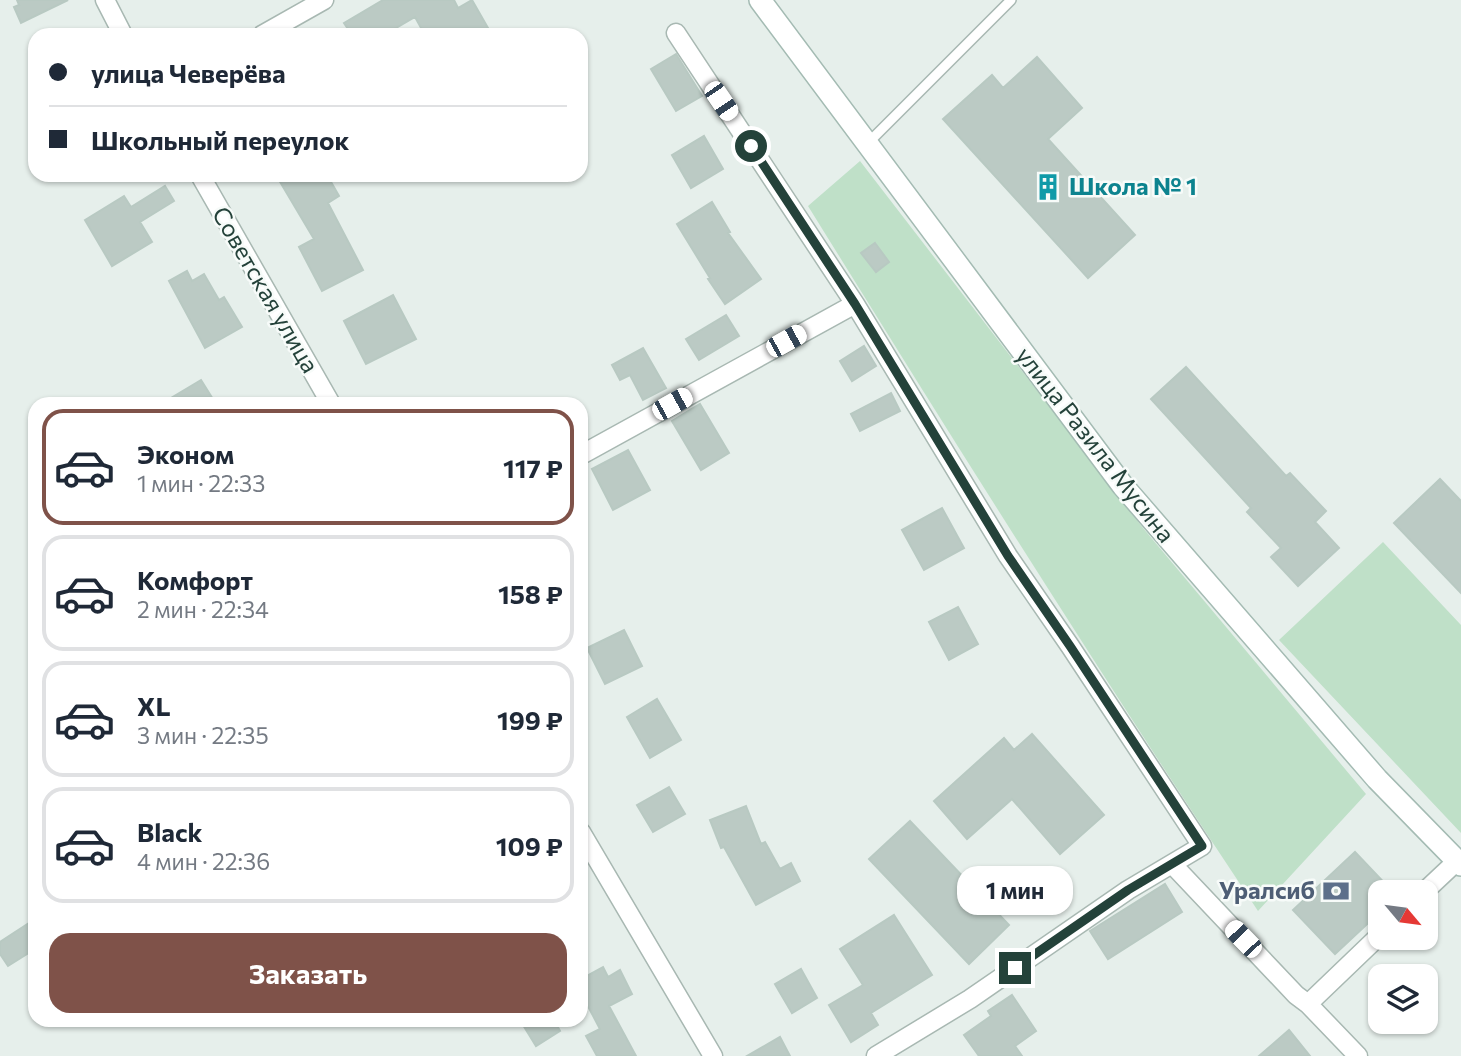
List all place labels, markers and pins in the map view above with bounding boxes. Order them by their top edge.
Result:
place label: Школа № 1 [1069,171,1197,200]
building icon: Школа № 1 [1033,172,1063,202]
place label: Уралсиб [1219,875,1315,904]
bank icon: Уралсиб [1321,876,1351,906]

